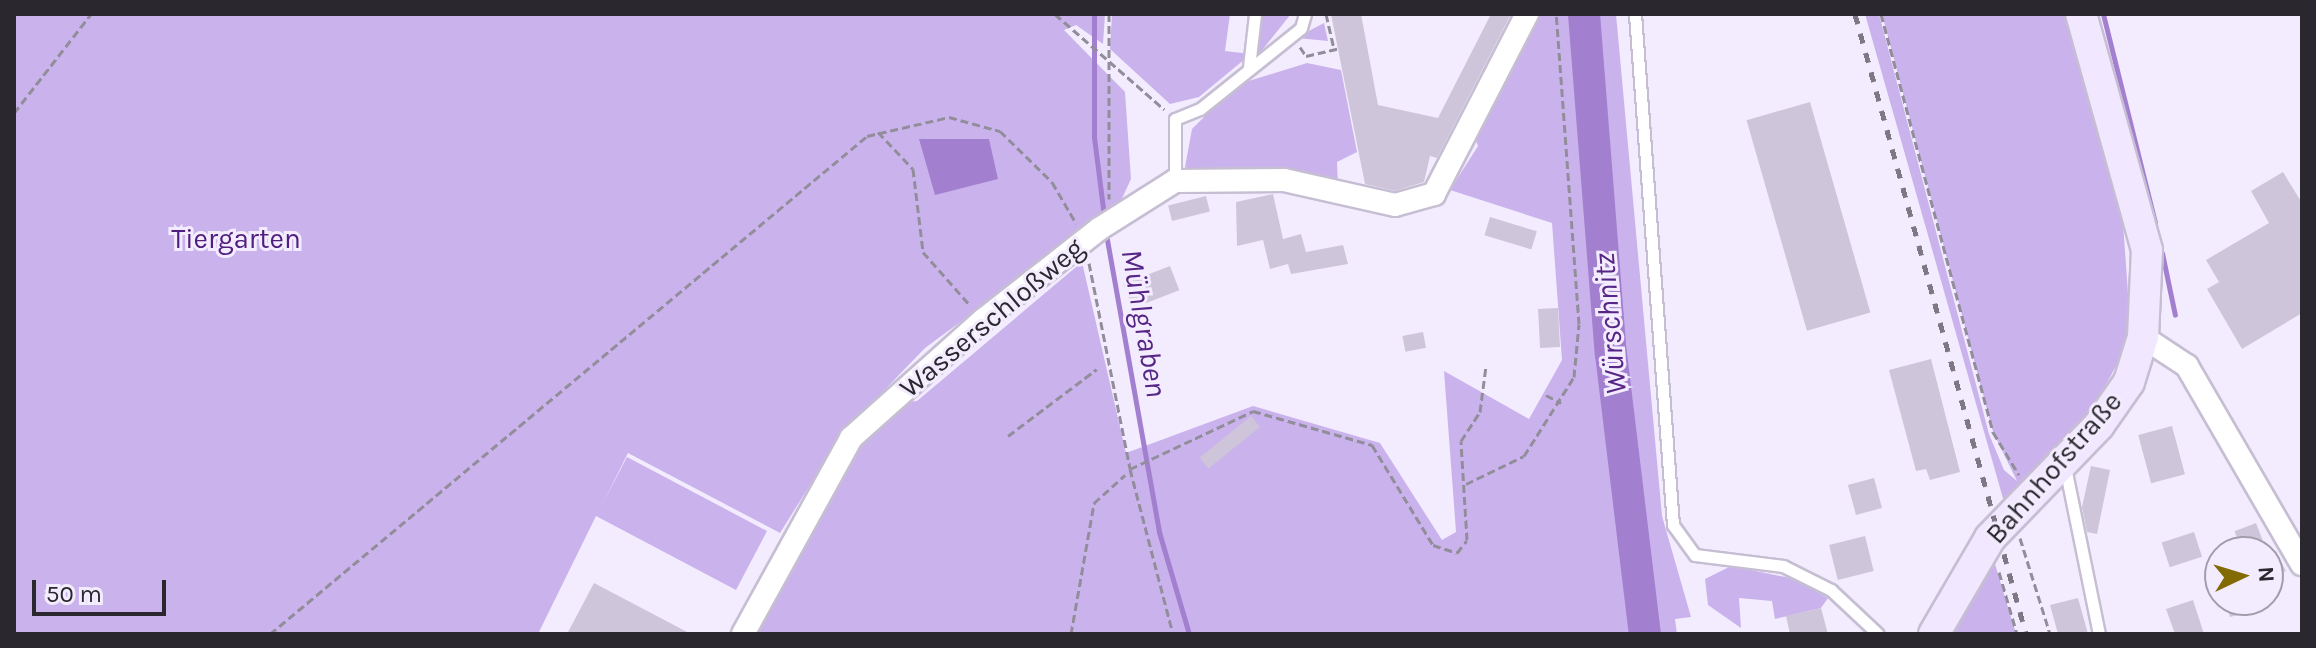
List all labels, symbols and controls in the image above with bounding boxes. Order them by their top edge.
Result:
park label: Tiergarten [171,222,301,256]
street label: Wasserschloßweg [893,231,1091,405]
water label: Mühlgraben [1113,246,1175,400]
water label: Würschnitz [1586,252,1634,396]
street label: Bahnhofstraße [1979,385,2129,551]
north arrow [2204,536,2284,616]
scale bar [36,564,170,614]
text: N [2252,566,2279,583]
text: 50 m [46,580,102,608]

